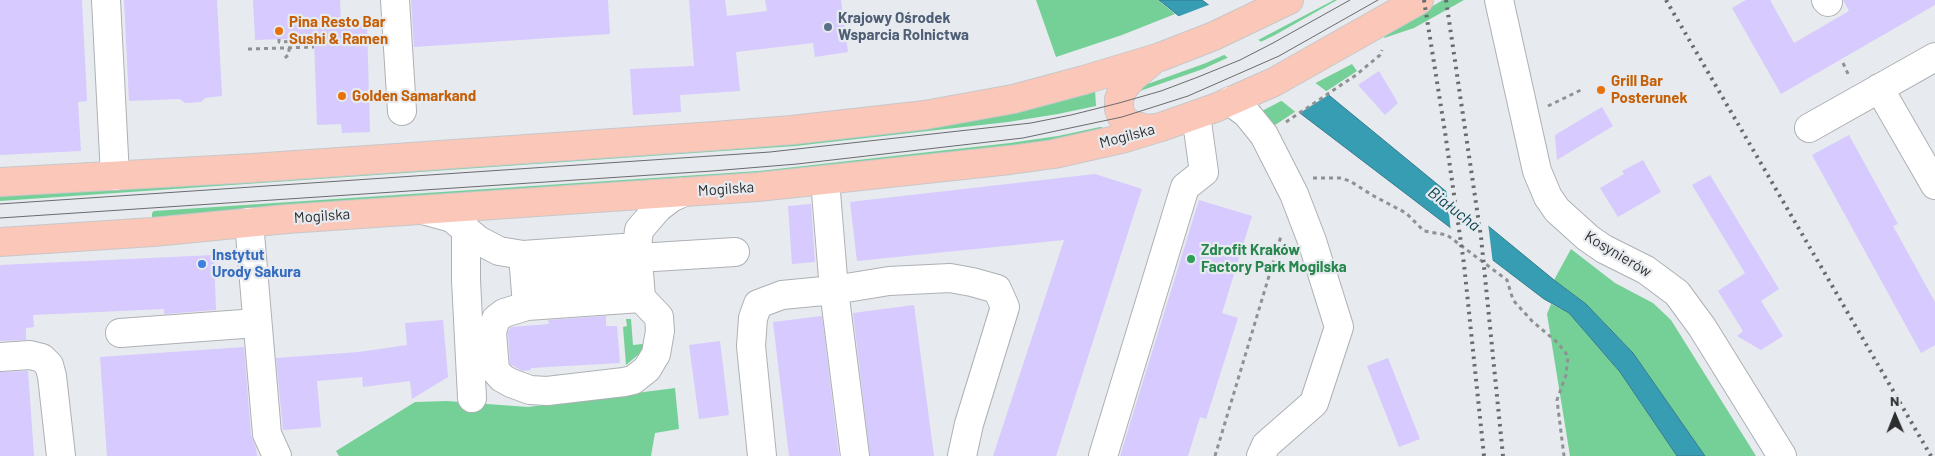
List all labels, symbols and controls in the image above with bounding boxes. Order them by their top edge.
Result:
place label: Krajowy Ośrodek Wsparcia Rolnictwa [838,9,969,44]
place label: Pina Resto Bar Sushi & Ramen [289,13,388,48]
marker: Krajowy Ośrodek Wsparcia Rolnictwa [822,21,834,33]
marker: Pina Resto Bar Sushi & Ramen [273,25,285,37]
place label: Grill Bar Posterunek [1611,72,1687,107]
marker: Grill Bar Posterunek [1595,84,1607,96]
place label: Golden Samarkand [352,87,476,105]
marker: Golden Samarkand [336,90,348,102]
street label: Mogilska [1097,120,1157,152]
street label: Mogilska [697,178,755,200]
water label: Białucha [1424,183,1484,235]
street label: Mogilska [293,205,351,227]
street label: Kosynierów [1581,227,1655,281]
place label: Zdrofit Kraków Factory Park Mogilska [1201,241,1347,276]
place label: Instytut Urody Sakura [212,246,301,281]
marker: Zdrofit Kraków Factory Park Mogilska [1185,253,1197,265]
marker: Instytut Urody Sakura [196,258,208,270]
north arrow [1870,391,1920,441]
text: N [1890,392,1900,409]

